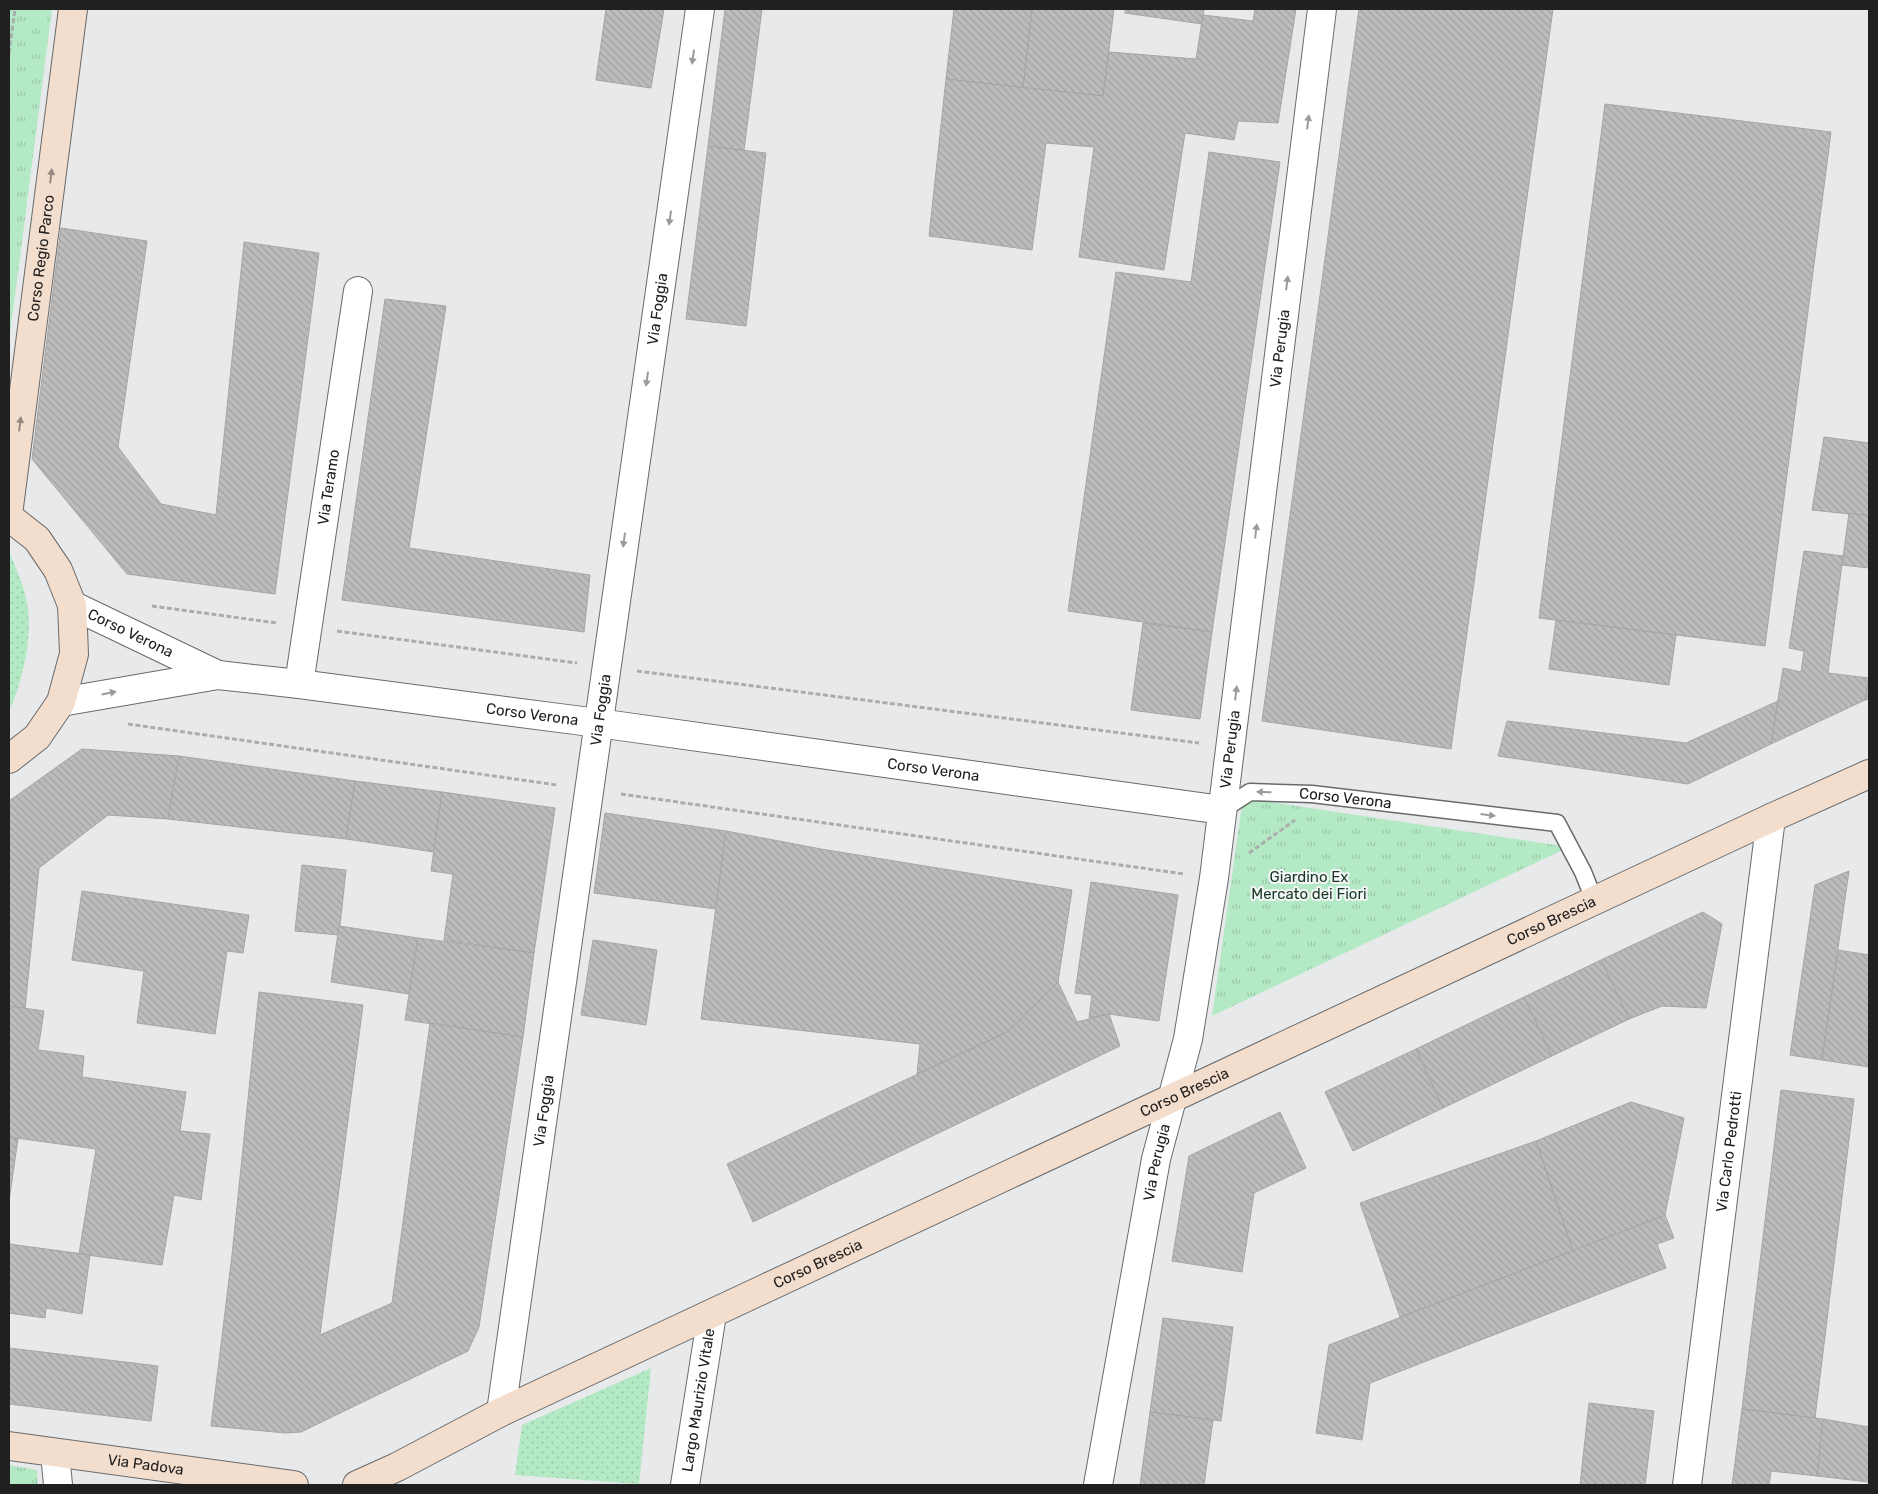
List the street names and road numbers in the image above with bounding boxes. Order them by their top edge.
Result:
street label: Corso Regio Parco [24,194,58,322]
street label: Via Foggia [643,272,671,346]
street label: Via Perugia [1266,308,1294,389]
street label: Via Teramo [314,448,343,526]
street label: Corso Verona [85,605,176,661]
street label: Via Foggia [587,673,615,747]
street label: Corso Verona [485,699,579,729]
street label: Via Perugia [1216,709,1244,790]
street label: Corso Verona [886,754,981,785]
street label: Corso Verona [1299,785,1393,812]
street label: Corso Brescia [1504,892,1599,949]
street label: Corso Brescia [1137,1064,1232,1121]
street label: Via Foggia [530,1074,558,1148]
street label: Via Carlo Pedrotti [1712,1090,1746,1213]
street label: Via Perugia [1140,1122,1174,1203]
street label: Corso Brescia [770,1235,865,1292]
street label: Largo Maurizio Vitale [678,1327,719,1473]
street label: Via Padova [106,1451,185,1479]

